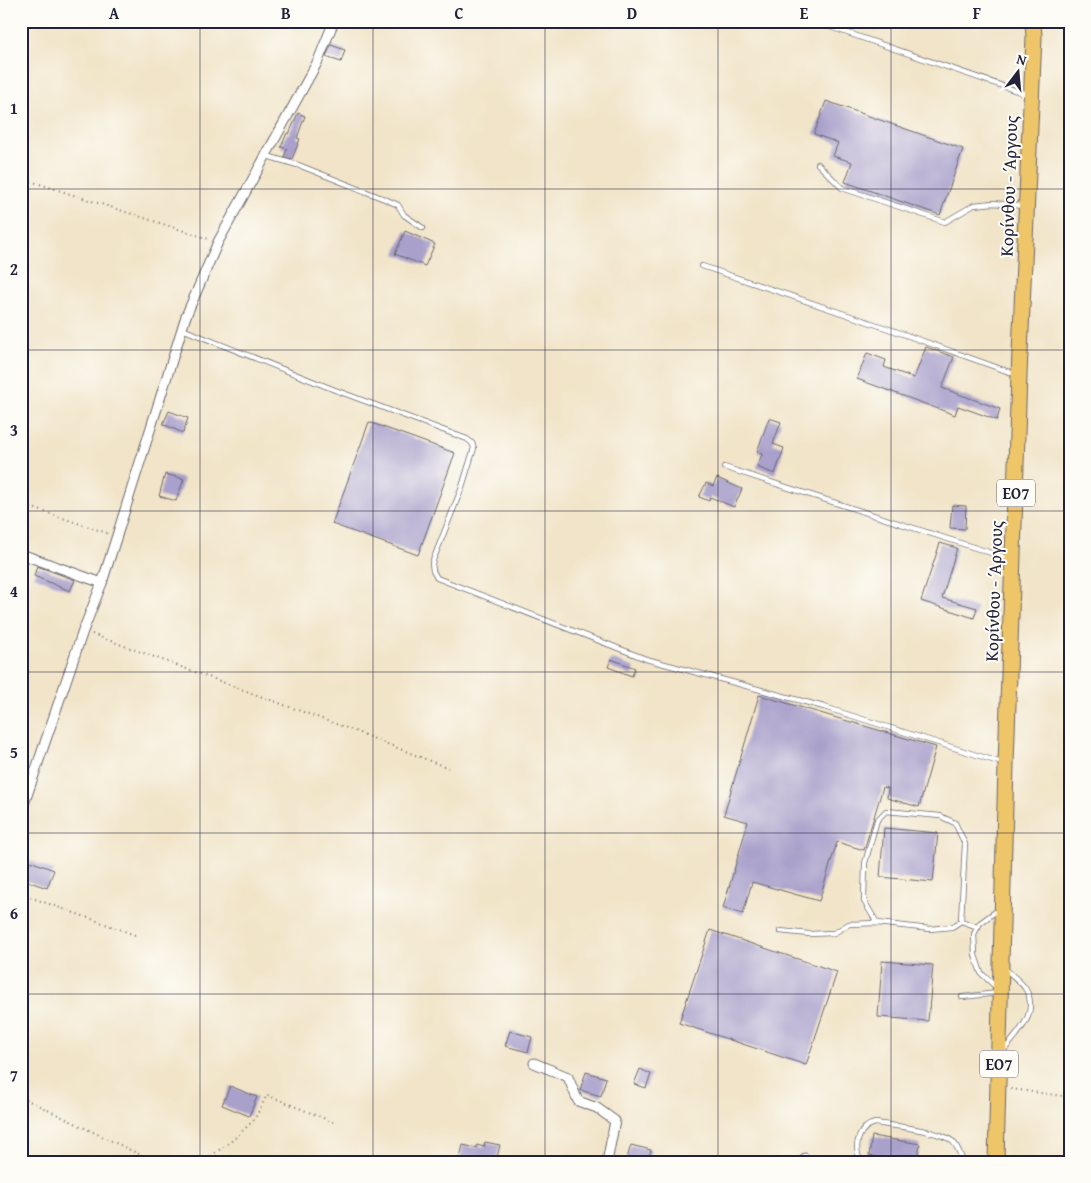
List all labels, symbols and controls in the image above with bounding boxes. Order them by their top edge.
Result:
text: A [109,1,120,25]
text: B [281,1,291,25]
text: C [454,1,464,25]
text: D [627,1,637,25]
text: E [800,1,809,25]
text: F [973,1,981,25]
north arrow [994,48,1044,98]
text: N [1014,49,1029,71]
text: 1 [10,96,18,120]
street label: Κορίνθου - Άργους [993,115,1024,257]
text: 2 [10,257,18,281]
text: 3 [10,418,18,442]
road number: ΕΟ7 [997,479,1035,506]
street label: Κορίνθου - Άργους [978,520,1009,662]
text: 4 [10,579,18,603]
text: 5 [10,740,18,764]
text: 6 [10,901,18,925]
road number: ΕΟ7 [980,1050,1018,1078]
text: 7 [10,1063,18,1087]

